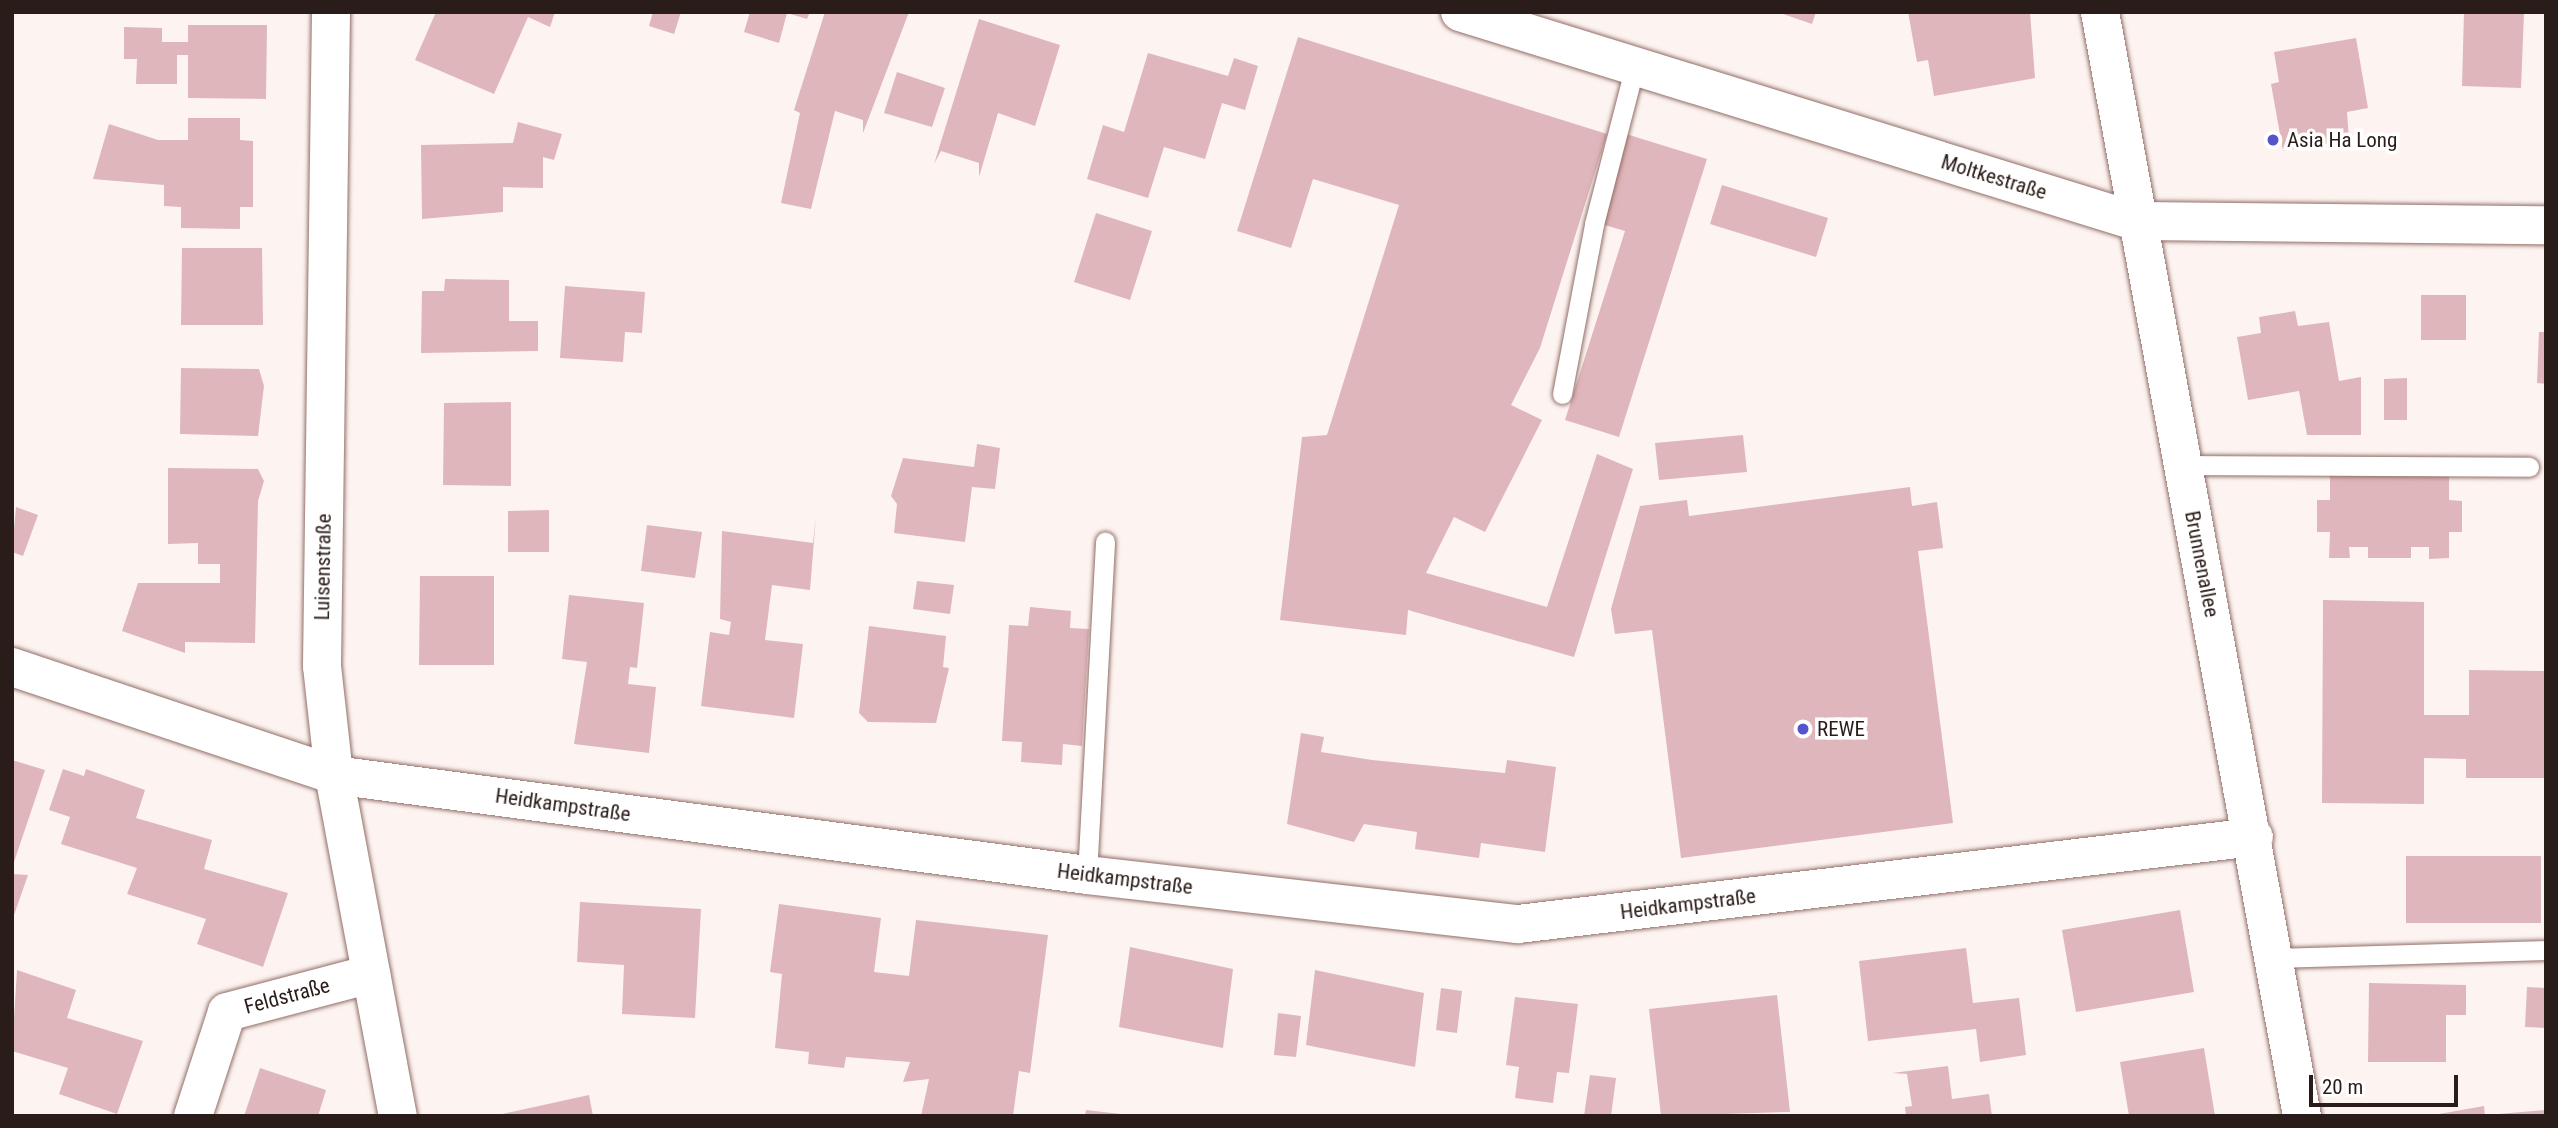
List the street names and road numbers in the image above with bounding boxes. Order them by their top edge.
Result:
street label: Moltkestraße [1938,149,2050,205]
street label: Brunnenallee [2179,509,2225,619]
street label: Luisenstraße [309,513,337,621]
street label: Heidkampstraße [494,783,632,827]
street label: Heidkampstraße [1056,858,1194,900]
street label: Heidkampstraße [1619,883,1757,925]
street label: Feldstraße [241,972,333,1020]

